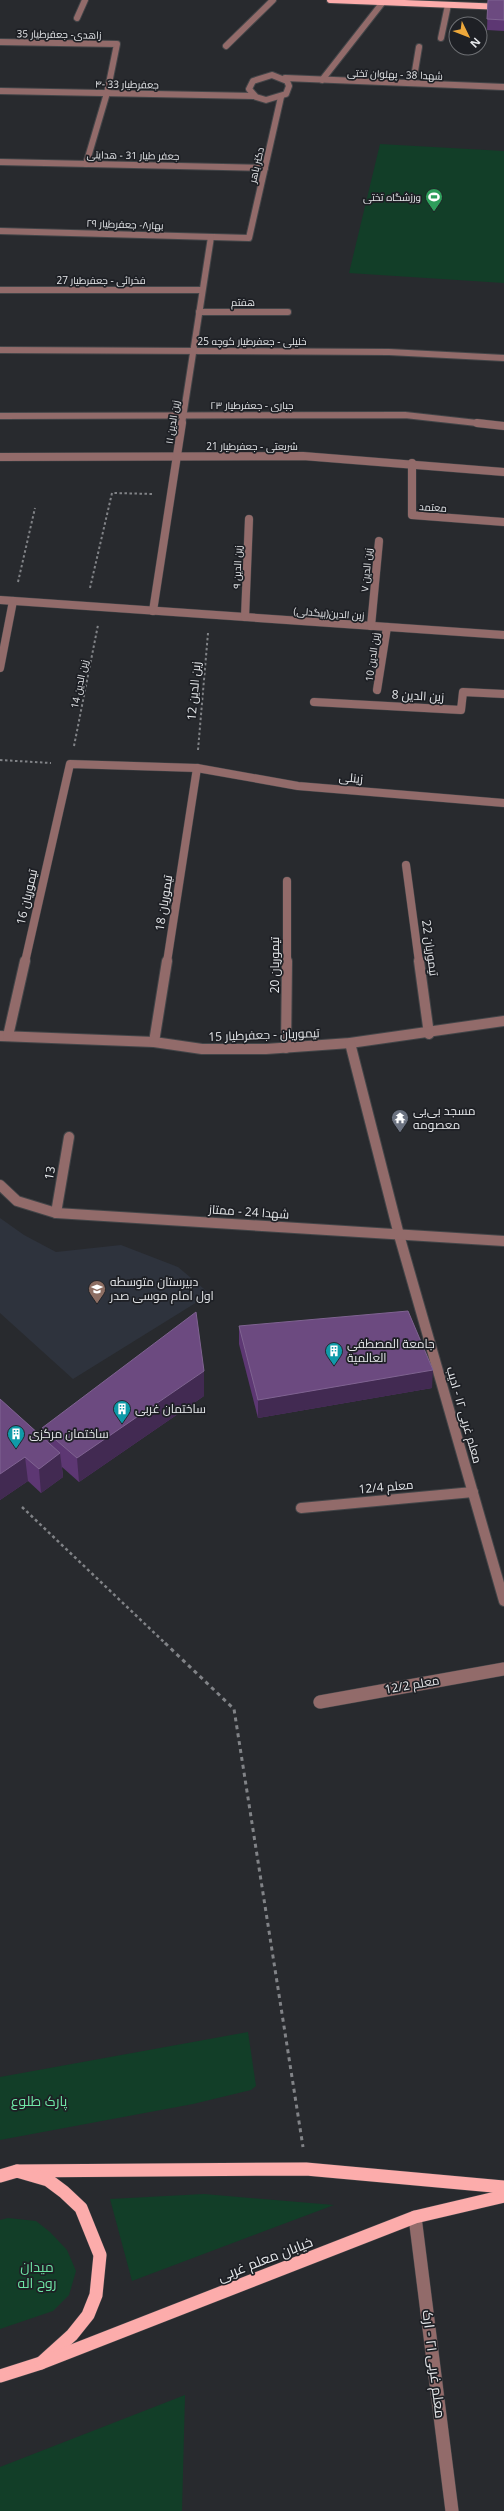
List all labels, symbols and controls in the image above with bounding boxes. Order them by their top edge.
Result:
north arrow [448,16,488,56]
street label: زاهدی- جعفرطیار 35 [17,26,101,42]
text: N [467,35,484,52]
street label: شهدا 38 - پهلوان تختی [347,65,443,83]
street label: ۴- جعفرطیار 33 [95,76,159,92]
street label: دکتر باهر [245,146,267,185]
street label: جعفر طیار 31 - هدایتی [87,147,179,163]
sports icon: ورزشگاه تختی [424,187,444,212]
place label: ورزشگاه تختی [363,190,421,204]
street label: بهار۸- جعفرطیار ۲۹ [86,216,164,232]
street label: فخرائی - جعفرطیار 27 [57,273,146,287]
street label: هفتم [231,295,255,310]
street label: خلیلی - جعفرطیار کوچه 25 [197,334,307,348]
street label: جباری - جعفرطیار ۲۳ [210,398,294,412]
street label: زین الدین ۱۱ [162,399,182,445]
street label: شریعتی - جعفرطیار 21 [206,439,298,453]
street label: معتمد [419,499,447,515]
street label: زین الدین ۹ [229,545,245,589]
street label: زین الدین ۷ [357,547,375,593]
street label: زین الدین(بیگدلی) [293,604,365,622]
street label: زین الدین 10 [362,632,382,682]
street label: زین الدین 14 [67,658,91,710]
street label: زین الدین 12 [182,661,205,721]
street label: زین الدین 8 [391,686,445,705]
street label: زینلی [338,768,364,787]
street label: تیموریان 16 [12,867,41,926]
street label: تیموریان 18 [151,873,176,932]
street label: تیموریان 22 [418,919,443,978]
street label: تیموریان 20 [266,936,283,993]
street label: تیموریان - جعفرطیار 15 [208,1024,321,1045]
place label: مسجد بی‌بی معصومه [413,1102,475,1133]
temple icon: مسجد بی‌بی معصومه [390,1108,410,1133]
street label: 13 [40,1165,59,1181]
street label: شهدا 24 - ممتاز [207,1200,290,1223]
place label: دبیرستان متوسطه اول امام موسی صدر [109,1273,214,1304]
school or university icon: دبیرستان متوسطه اول امام موسی صدر [87,1279,107,1304]
place label: جامعة المصطفی العالمیة [347,1335,435,1366]
building icon: جامعة المصطفی العالمیة [324,1341,344,1366]
street label: معلم غربی ۱۲ - ادیب [443,1365,486,1465]
building icon: ساختمان غربی [112,1399,132,1424]
place label: ساختمان غربی [135,1400,206,1417]
building icon: ساختمان مرکزی [6,1424,26,1449]
place label: ساختمان مرکزی [29,1425,109,1442]
street label: معلم 12/4 [358,1476,414,1497]
street label: معلم 12/2 [383,1671,440,1698]
park label: پارک طلوع [11,2091,68,2111]
street label: خیابان معلم غربی [215,2232,315,2286]
park label: میدان روح اله [18,2257,56,2292]
street label: معلم غربی ۲۱ - ارک [417,2309,451,2419]

